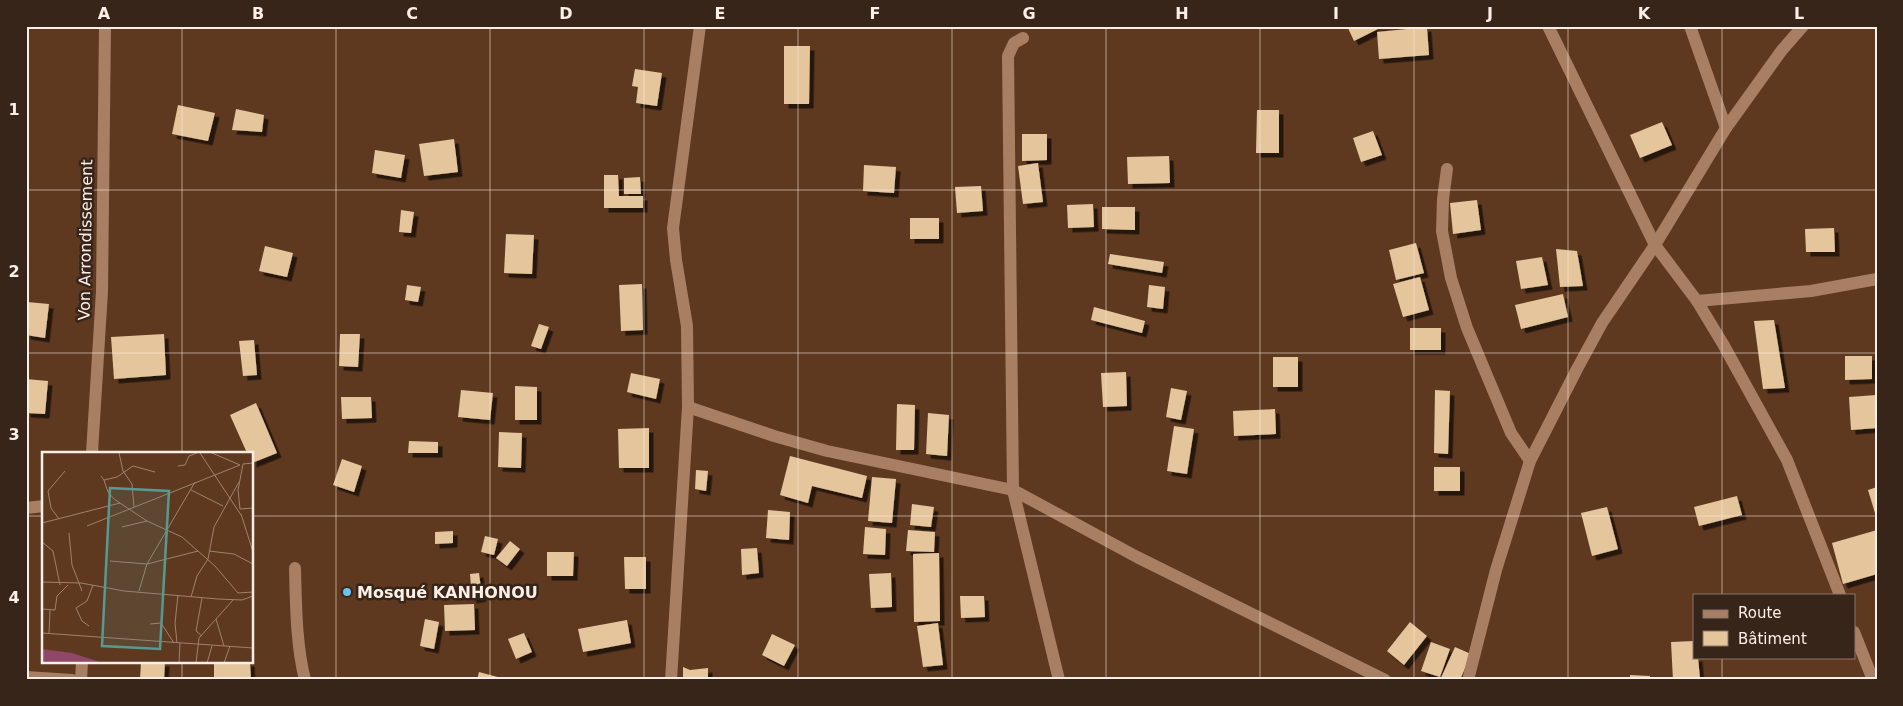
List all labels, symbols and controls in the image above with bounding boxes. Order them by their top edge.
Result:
text: A [98,4,111,23]
text: B [252,4,264,23]
text: C [406,4,418,23]
text: D [559,4,573,23]
text: E [715,4,725,23]
text: F [870,4,880,23]
text: G [1022,4,1036,23]
text: H [1175,4,1189,23]
text: I [1333,4,1339,23]
text: J [1486,4,1493,23]
text: K [1638,4,1651,23]
text: L [1794,4,1804,23]
text: 1 [8,100,20,119]
street label: Von Arrondissement [75,159,96,321]
text: 2 [8,262,20,281]
text: 3 [8,425,20,444]
inset map [42,452,254,664]
place label: Mosqué KANHONOU [357,583,538,602]
marker: Mosqué KANHONOU [341,586,353,598]
text: 4 [8,588,20,607]
legend [1693,594,1856,658]
text: Route [1738,604,1782,622]
text: Bâtiment [1738,630,1807,648]

